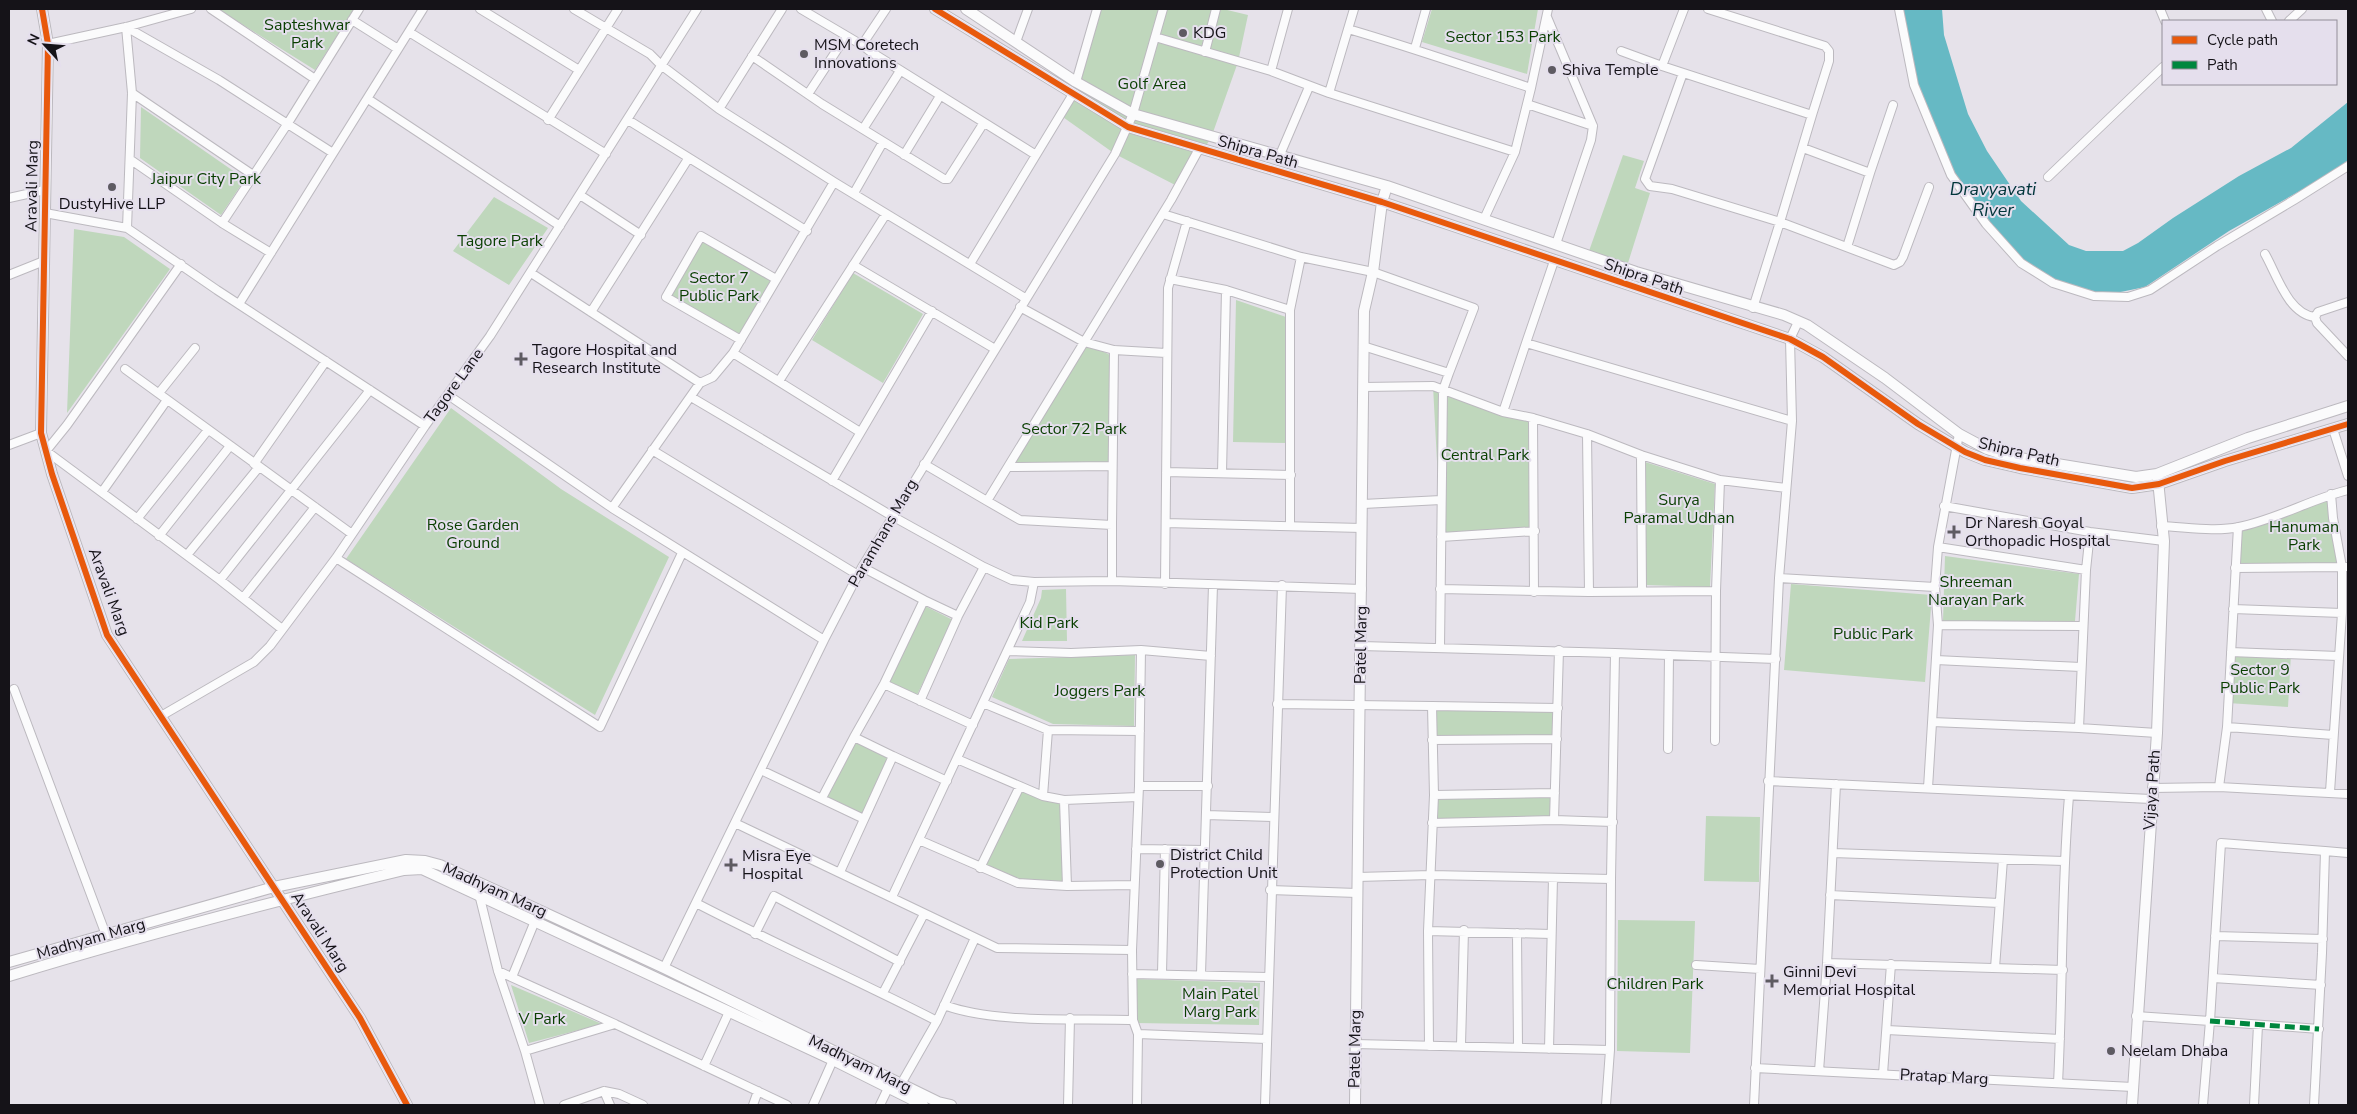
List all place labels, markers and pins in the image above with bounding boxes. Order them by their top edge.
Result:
place label: KDG [1193,22,1227,44]
marker: KDG [1177,27,1189,39]
place label: MSM Coretech Innovations [814,34,919,74]
marker: MSM Coretech Innovations [798,48,810,60]
place label: Shiva Temple [1562,59,1658,81]
marker: Shiva Temple [1546,64,1558,76]
marker: DustyHive LLP [106,181,118,193]
place label: DustyHive LLP [59,193,165,215]
place label: Tagore Hospital and Research Institute [532,339,677,379]
marker: Tagore Hospital and Research Institute [514,352,528,366]
place label: Dr Naresh Goyal Orthopadic Hospital [1965,512,2110,552]
marker: Dr Naresh Goyal Orthopadic Hospital [1947,525,1961,539]
place label: District Child Protection Unit [1170,844,1278,884]
place label: Misra Eye Hospital [742,845,811,885]
marker: Misra Eye Hospital [724,858,738,872]
marker: District Child Protection Unit [1154,858,1166,870]
place label: Ginni Devi Memorial Hospital [1783,961,1915,1001]
marker: Ginni Devi Memorial Hospital [1765,974,1779,988]
place label: Neelam Dhaba [2121,1040,2228,1062]
marker: Neelam Dhaba [2105,1045,2117,1057]

